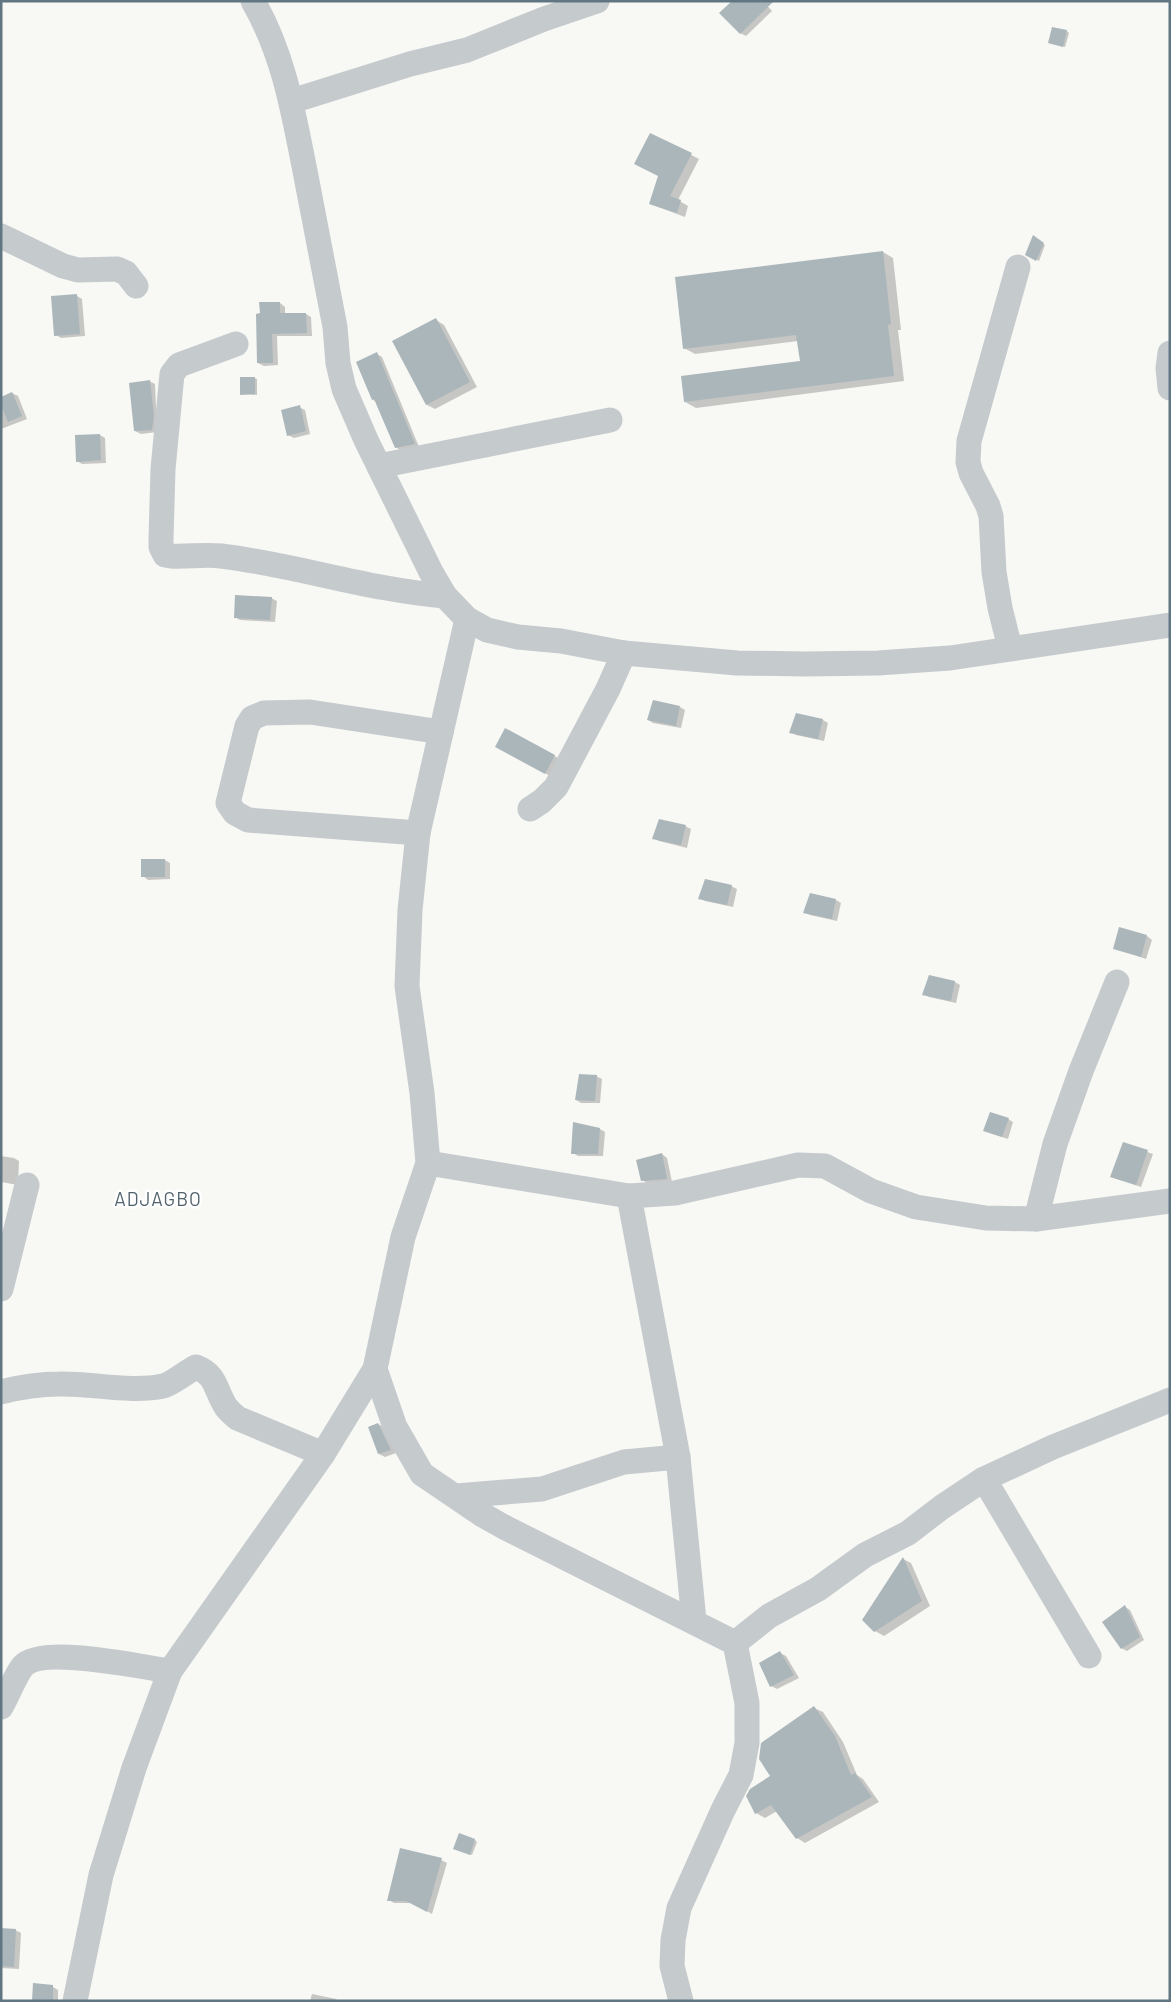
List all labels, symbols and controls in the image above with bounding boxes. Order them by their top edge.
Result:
district label: ADJAGBO [114,1187,202,1210]

